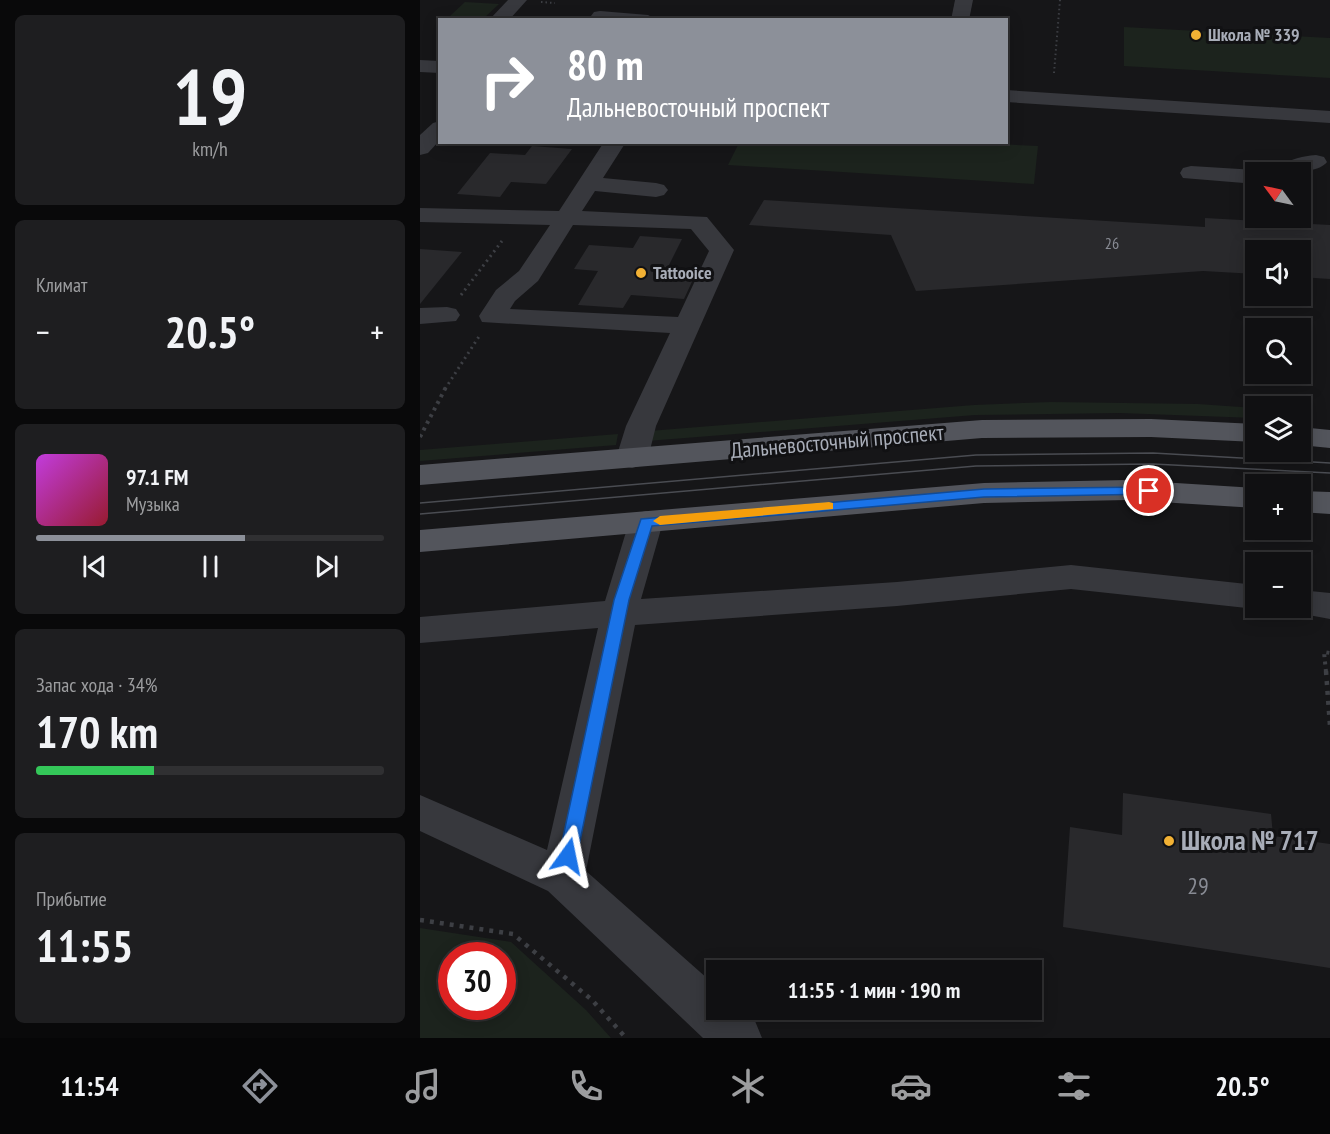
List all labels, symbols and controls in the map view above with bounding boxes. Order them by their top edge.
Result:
place label: Школа № 339 [1208,23,1300,46]
marker: Школа № 339 [1189,28,1203,42]
text: 80 m [567,37,644,92]
icon: right [468,42,546,120]
text: 19 [173,46,247,147]
text: Дальневосточный проспект [567,90,829,124]
text: km/h [192,136,228,162]
north arrow [1245,162,1311,228]
map controls [1245,162,1311,618]
house number: 26 [1105,233,1119,253]
button: sound [1245,240,1311,306]
place label: Tattooice [653,261,712,284]
marker: Tattooice [634,266,648,280]
text: Климат [36,272,87,298]
text: 20.5° [165,302,255,360]
text: − [36,310,50,353]
text: + [370,310,384,353]
button: search [1245,318,1311,384]
button: layers [1245,396,1311,462]
street label: Дальневосточный проспект [729,418,946,464]
text: 97.1 FM [126,463,188,491]
pin [1123,465,1174,516]
icon: arrive [1132,474,1165,507]
button: + [1245,474,1311,540]
text: Музыка [126,491,180,517]
icon: previous [78,550,111,583]
icon: pause [194,550,227,583]
icon: next [310,550,343,583]
button: − [1245,552,1311,618]
text: Запас хода · 34% [36,672,157,698]
text: 170 km [36,702,158,760]
place label: Школа № 717 [1181,823,1319,857]
position arrow [536,824,600,888]
marker: Школа № 717 [1162,834,1176,848]
house number: 29 [1187,870,1209,901]
text: Прибытие [36,886,107,912]
text: 11:55 [36,916,133,974]
speed limit sign: 30 [438,942,516,1020]
text: 11:55 · 1 мин · 190 m [788,976,960,1004]
icon: directions [239,1065,281,1107]
icon: music [402,1065,444,1107]
icon: phone [565,1065,607,1107]
icon: climate [727,1065,769,1107]
icon: car [890,1065,932,1107]
icon: filters [1053,1065,1095,1107]
text: 11:54 [60,1069,119,1103]
text: 20.5° [1215,1069,1270,1103]

